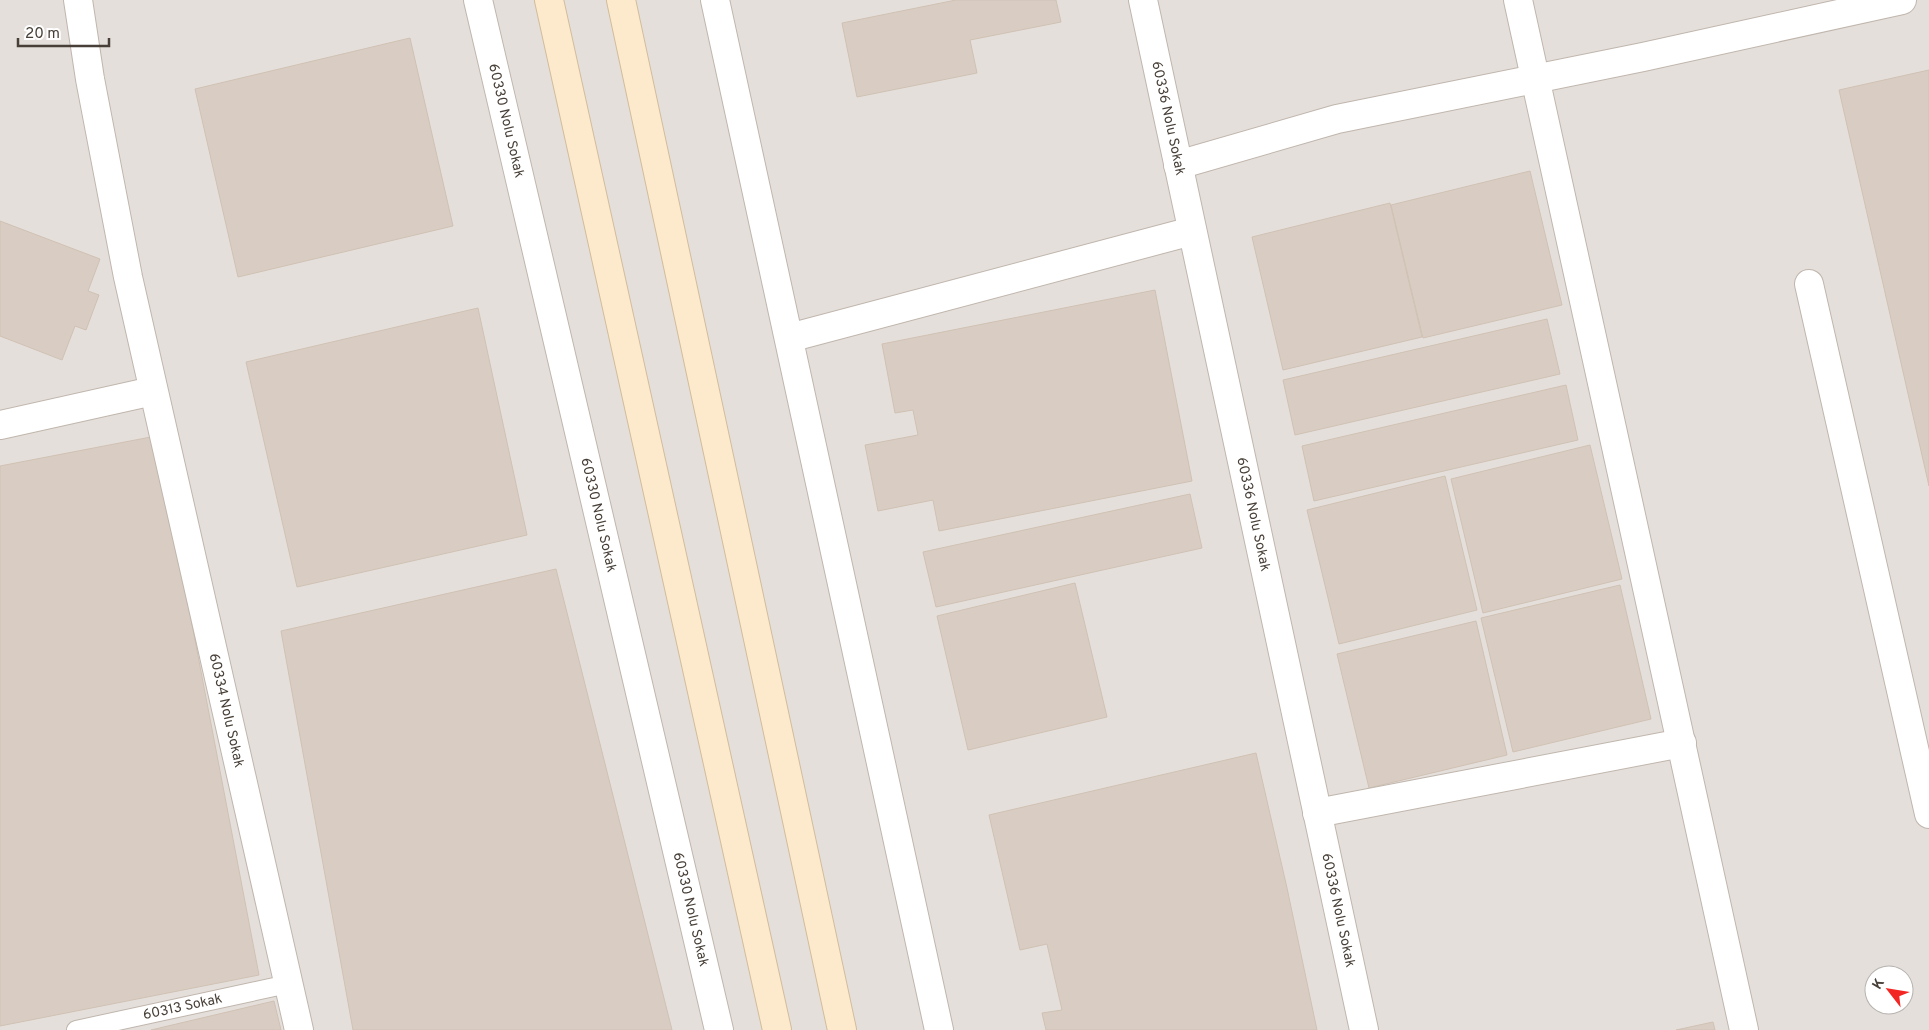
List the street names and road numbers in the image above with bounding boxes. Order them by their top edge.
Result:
street label: 60336 Nolu Sokak [1148,60,1189,177]
street label: 60330 Nolu Sokak [485,62,528,180]
street label: 60330 Nolu Sokak [577,456,620,574]
street label: 60336 Nolu Sokak [1233,456,1274,573]
street label: 60334 Nolu Sokak [205,652,248,769]
street label: 60330 Nolu Sokak [669,851,712,968]
street label: 60336 Nolu Sokak [1318,852,1359,969]
street label: 60313 Sokak [141,990,224,1024]

